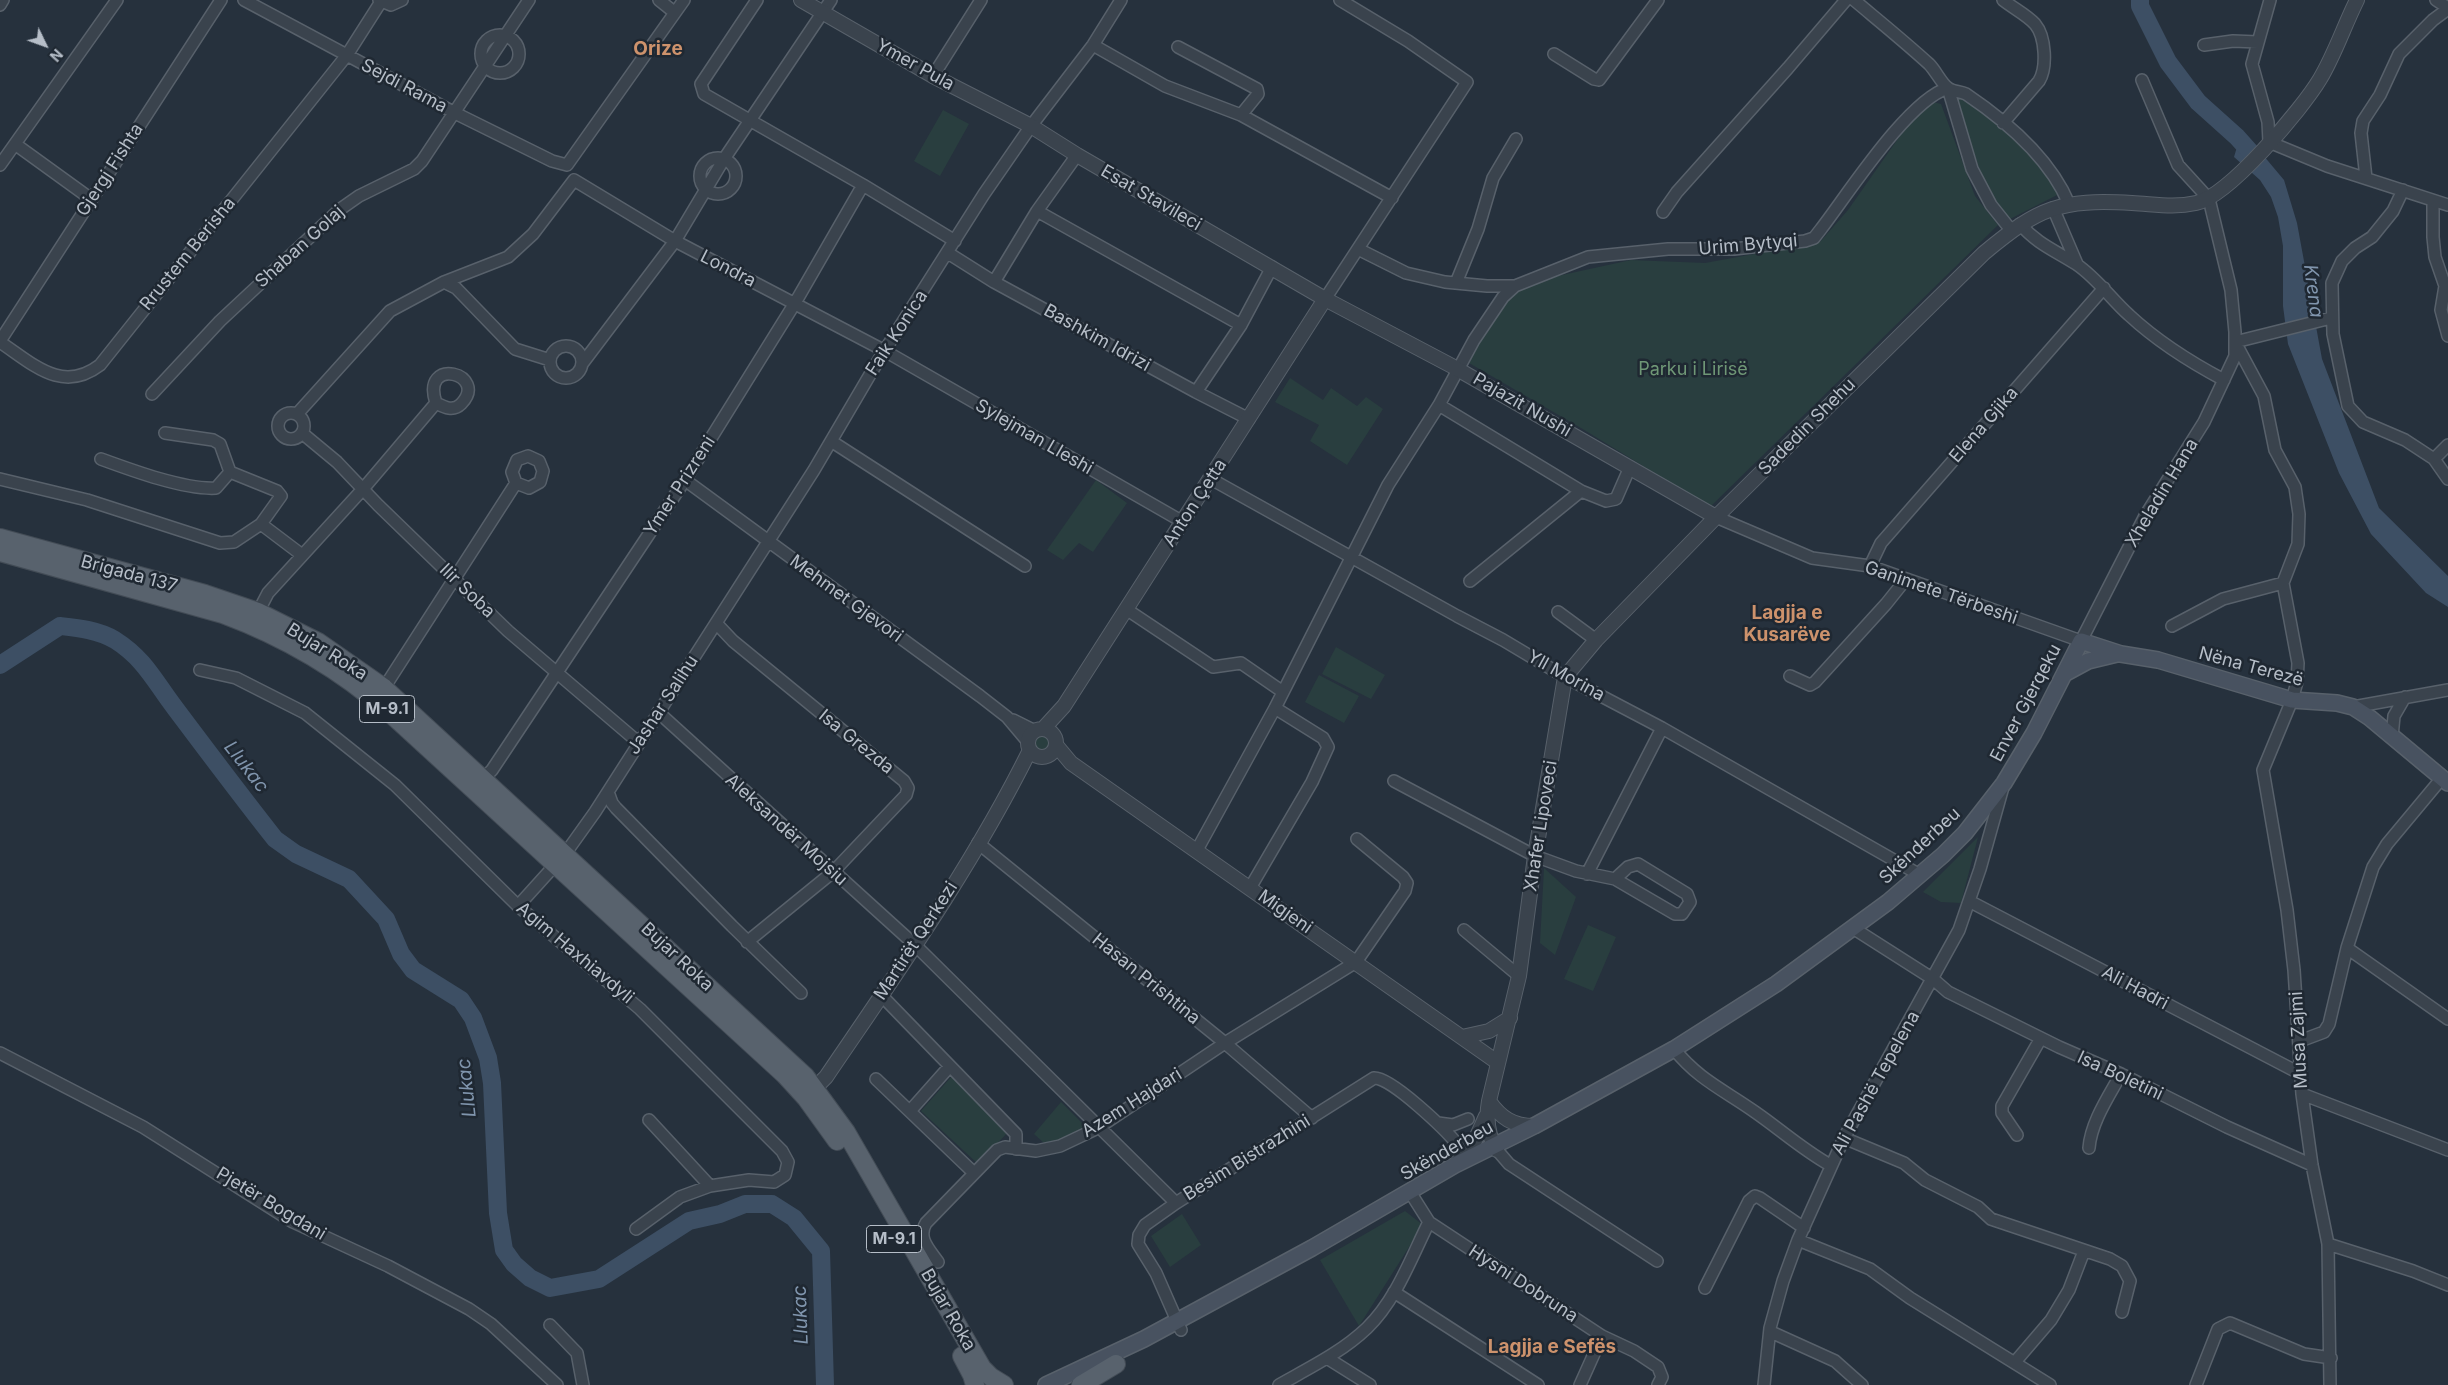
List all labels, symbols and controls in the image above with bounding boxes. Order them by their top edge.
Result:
north arrow [20,20,70,70]
street label: Ymer Pula [872,35,958,95]
district label: Orize [633,38,683,60]
text: N [47,46,66,65]
street label: Sejdi Rama [357,54,451,118]
street label: Gjergj Fishta [72,119,148,221]
street label: Esat Stavileci [1097,160,1205,236]
street label: Rrustem Berisha [136,193,240,315]
street label: Shaban Golaj [251,201,349,293]
street label: Urim Bytyqi [1698,230,1798,260]
street label: Londra [697,246,759,292]
water label: Krena [2298,263,2328,319]
street label: Faik Konica [861,286,933,380]
street label: Bashkim Idrizi [1040,300,1154,376]
park label: Parku i Lirisë [1638,359,1748,381]
street label: Pajazit Nushi [1469,368,1575,442]
street label: Sadedin Shehu [1754,374,1860,480]
street label: Elena Gjika [1945,383,2023,467]
street label: Sylejman Lleshi [971,395,1097,479]
street label: Ymer Prizreni [640,432,720,540]
street label: Xheladin Hana [2121,435,2203,551]
street label: Anton Çetta [1159,455,1231,551]
street label: Brigada 137 [78,551,180,597]
street label: Mehmet Gjevori [785,551,907,647]
street label: Ganimete Tërbeshi [1862,557,2020,629]
street label: Ilir Soba [435,559,499,623]
district label: Lagjja e Kusarëve [1743,602,1831,646]
street label: Bujar Roka [283,619,371,685]
street label: Enver Gjerqeku [1986,640,2066,766]
street label: Nëna Terezë [2196,643,2306,691]
street label: Yll Morina [1524,646,1608,706]
street label: Jashar Salihu [623,651,703,759]
road number: M-9.1 [360,696,414,722]
street label: Isa Grezda [814,705,898,779]
water label: Llukac [219,737,273,797]
street label: Xhafer Lipoveci [1520,759,1562,893]
street label: Aleksandër Mojsiu [721,770,851,890]
street label: Skënderbeu [1875,803,1965,889]
street label: Martirët Qerkezi [870,878,962,1004]
street label: Migjeni [1254,886,1316,938]
street label: Agim Haxhiavdyli [512,898,638,1008]
street label: Bujar Roka [636,918,718,996]
street label: Hasan Prishtina [1088,929,1204,1029]
street label: Ali Hadri [2098,962,2172,1014]
street label: Musa Zajmi [2286,991,2312,1089]
street label: Ali Pashë Tepelena [1827,1007,1925,1159]
street label: Isa Boletini [2074,1047,2166,1105]
water label: Llukac [453,1057,481,1119]
street label: Azem Hajdari [1078,1064,1186,1142]
street label: Besim Bistrazhini [1180,1110,1314,1206]
street label: Skënderbeu [1397,1117,1497,1185]
street label: Pjetër Bogdani [212,1163,330,1245]
road number: M-9.1 [866,1226,922,1252]
street label: Hysni Dobruna [1464,1241,1582,1327]
street label: Bujar Roka [916,1265,980,1355]
water label: Llukac [789,1285,813,1345]
district label: Lagjja e Sefës [1488,1336,1616,1358]

